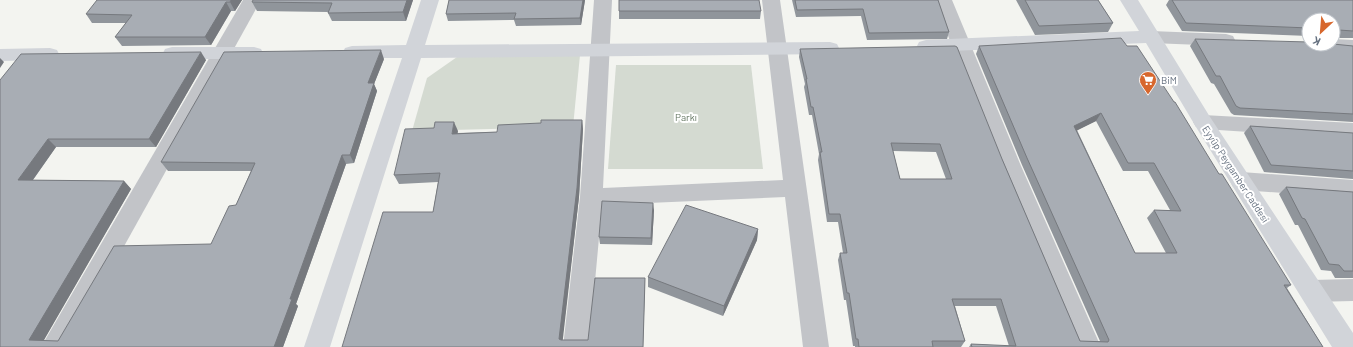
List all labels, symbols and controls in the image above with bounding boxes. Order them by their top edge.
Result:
north arrow [1301,12,1341,52]
text: K [1310,34,1322,49]
supermarket icon: BiM [1138,70,1158,95]
place label: BiM [1161,74,1177,86]
park label: Parkı [675,111,697,123]
street label: Eyyüp Peygamber Caddesi [1200,123,1272,225]

